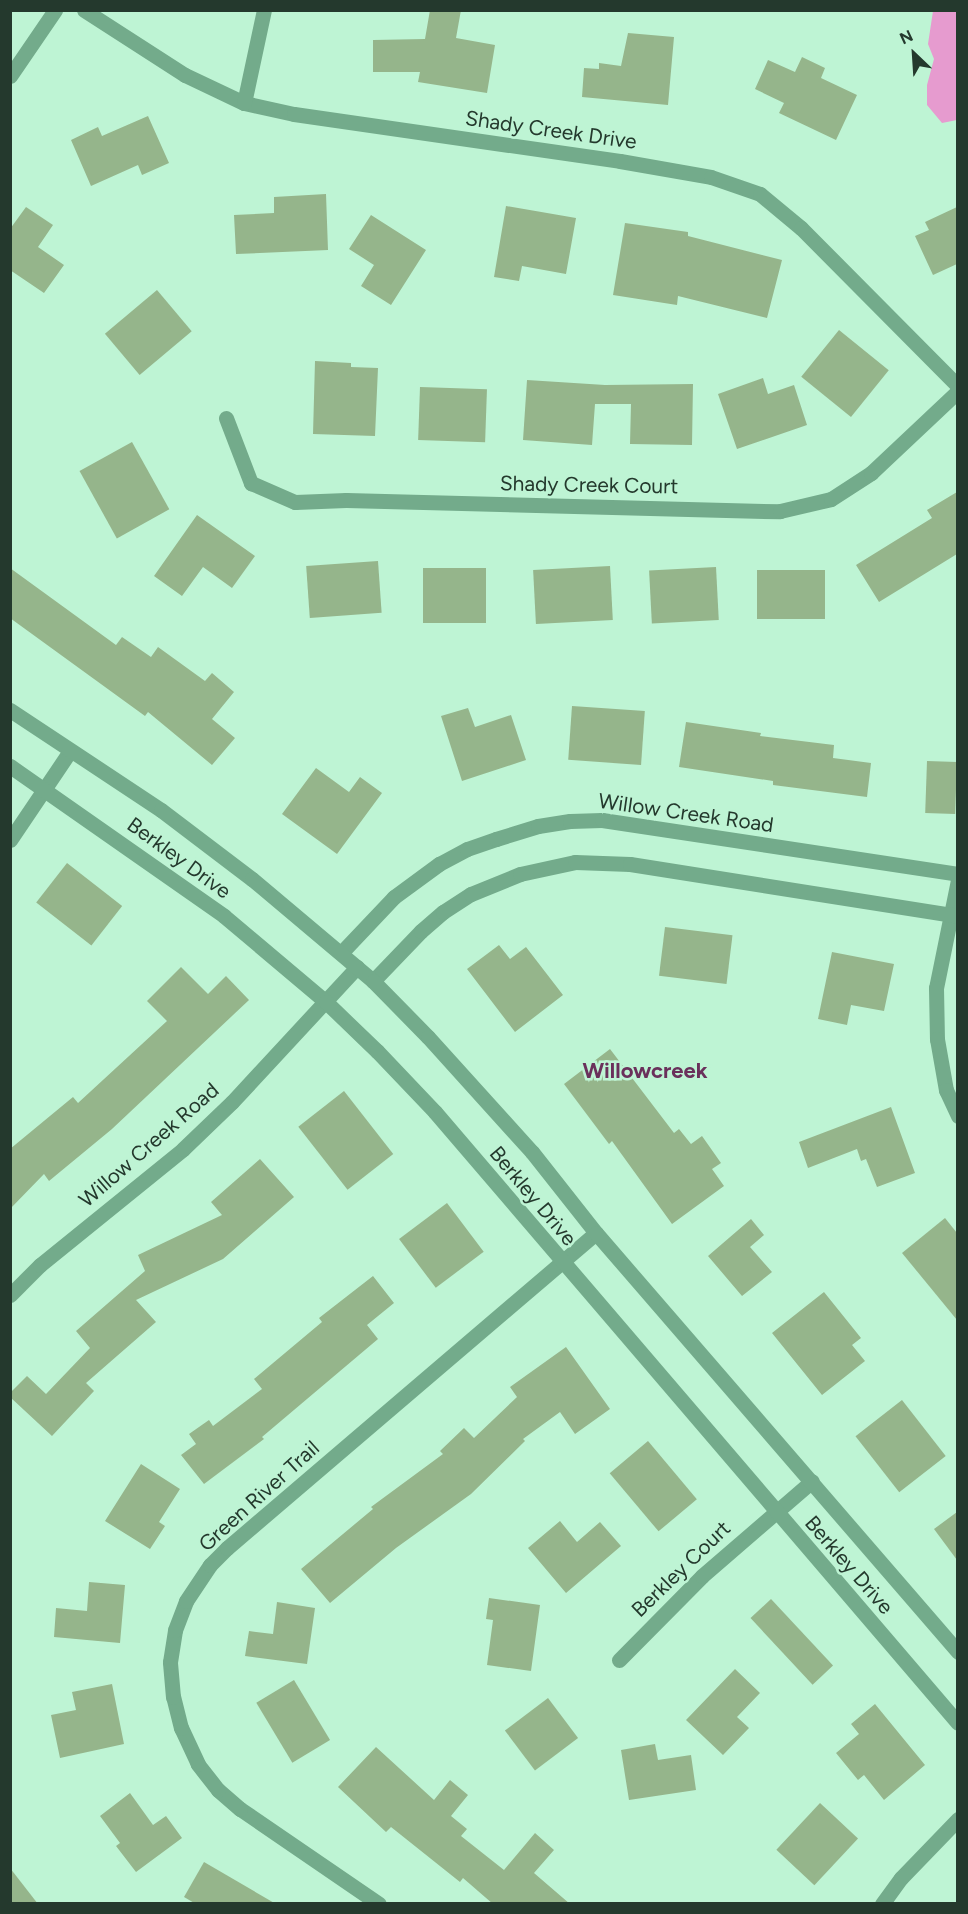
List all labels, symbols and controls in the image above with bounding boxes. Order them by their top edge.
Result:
north arrow [884,24,944,84]
text: N [897,26,916,48]
street label: Shady Creek Drive [464,105,638,155]
street label: Shady Creek Court [500,471,678,499]
street label: Willow Creek Road [597,788,775,838]
street label: Berkley Drive [122,812,236,904]
district label: Willowcreek [582,1058,708,1084]
street label: Willow Creek Road [74,1078,224,1212]
street label: Berkley Drive [484,1141,582,1251]
street label: Green River Trail [194,1435,324,1557]
street label: Berkley Drive [799,1511,899,1619]
street label: Berkley Court [626,1516,736,1622]

